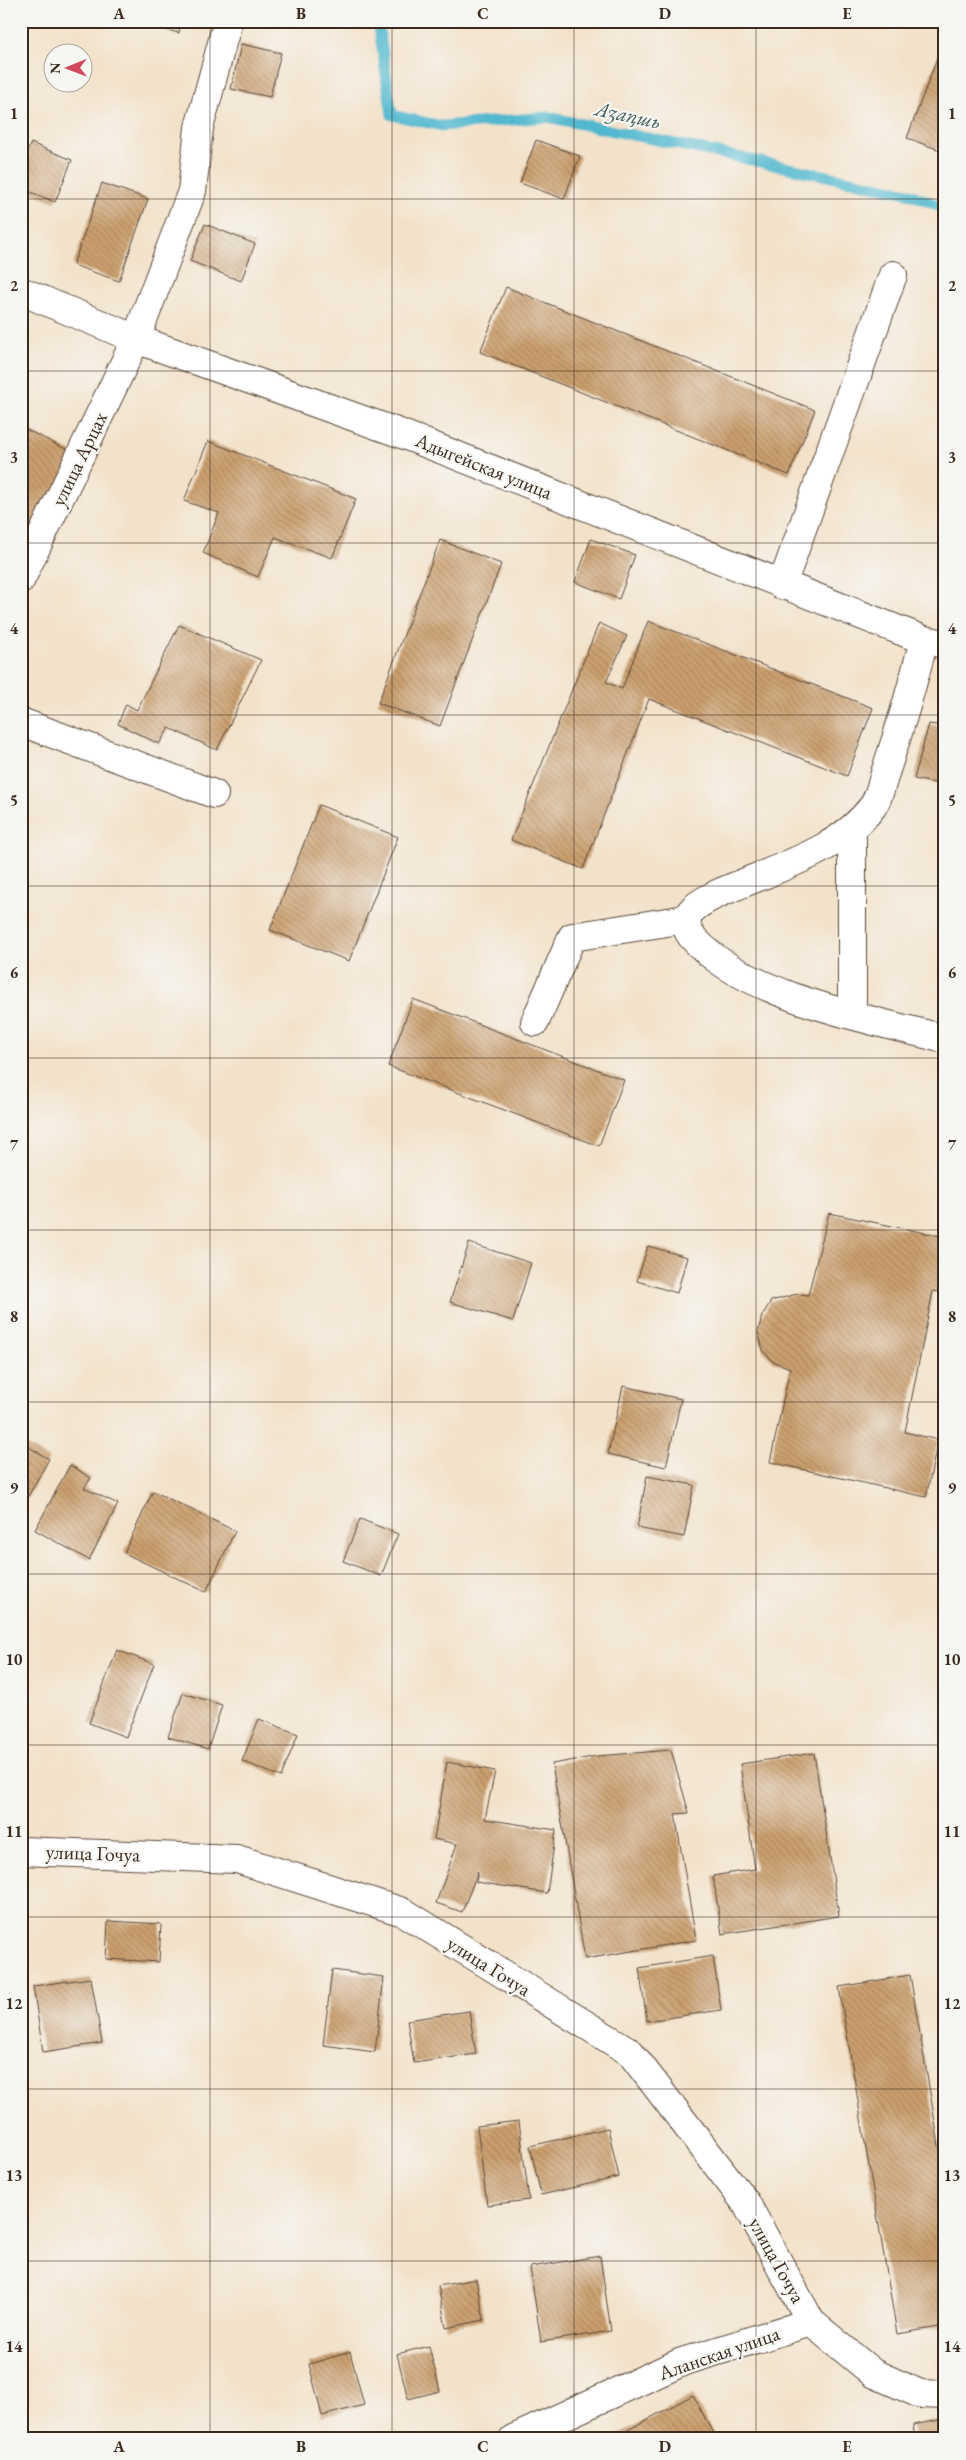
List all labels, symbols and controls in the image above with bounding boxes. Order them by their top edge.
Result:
text: A [112,3,125,24]
text: B [296,3,306,24]
text: C [477,3,489,24]
text: D [659,3,671,24]
text: E [842,3,852,24]
north arrow [42,42,92,92]
text: N [46,62,64,74]
water label: Аӡаԥшь [591,94,663,135]
text: 1 [10,103,18,124]
text: 1 [948,103,956,124]
text: 2 [10,275,19,296]
text: 2 [948,275,957,296]
street label: улица Арцах [45,407,113,510]
street label: Адыгейская улица [411,426,556,505]
text: 3 [10,447,18,468]
text: 3 [948,447,956,468]
text: 4 [10,618,19,639]
text: 4 [948,618,957,639]
text: 5 [10,790,18,811]
text: 5 [948,790,956,811]
text: 6 [10,962,19,983]
text: 6 [948,962,957,983]
text: 7 [10,1134,19,1155]
text: 7 [948,1134,957,1155]
text: 8 [10,1306,18,1327]
text: 8 [948,1306,956,1327]
text: 9 [10,1477,19,1498]
text: 9 [948,1477,957,1498]
text: 10 [6,1649,23,1670]
text: 10 [944,1649,961,1670]
text: 11 [6,1821,22,1842]
text: 11 [944,1821,960,1842]
street label: улица Гочуа [45,1838,141,1868]
street label: улица Гочуа [442,1930,536,2002]
text: 12 [6,1993,23,2014]
text: 12 [944,1993,961,2014]
text: 13 [6,2165,22,2186]
text: 13 [944,2165,960,2186]
street label: улица Гочуа [743,2212,811,2308]
street label: Аланская улица [654,2320,783,2386]
text: 14 [6,2336,23,2357]
text: 14 [944,2336,961,2357]
text: A [112,2436,125,2457]
text: B [296,2436,306,2457]
text: C [477,2436,489,2457]
text: D [659,2436,671,2457]
text: E [842,2436,852,2457]

